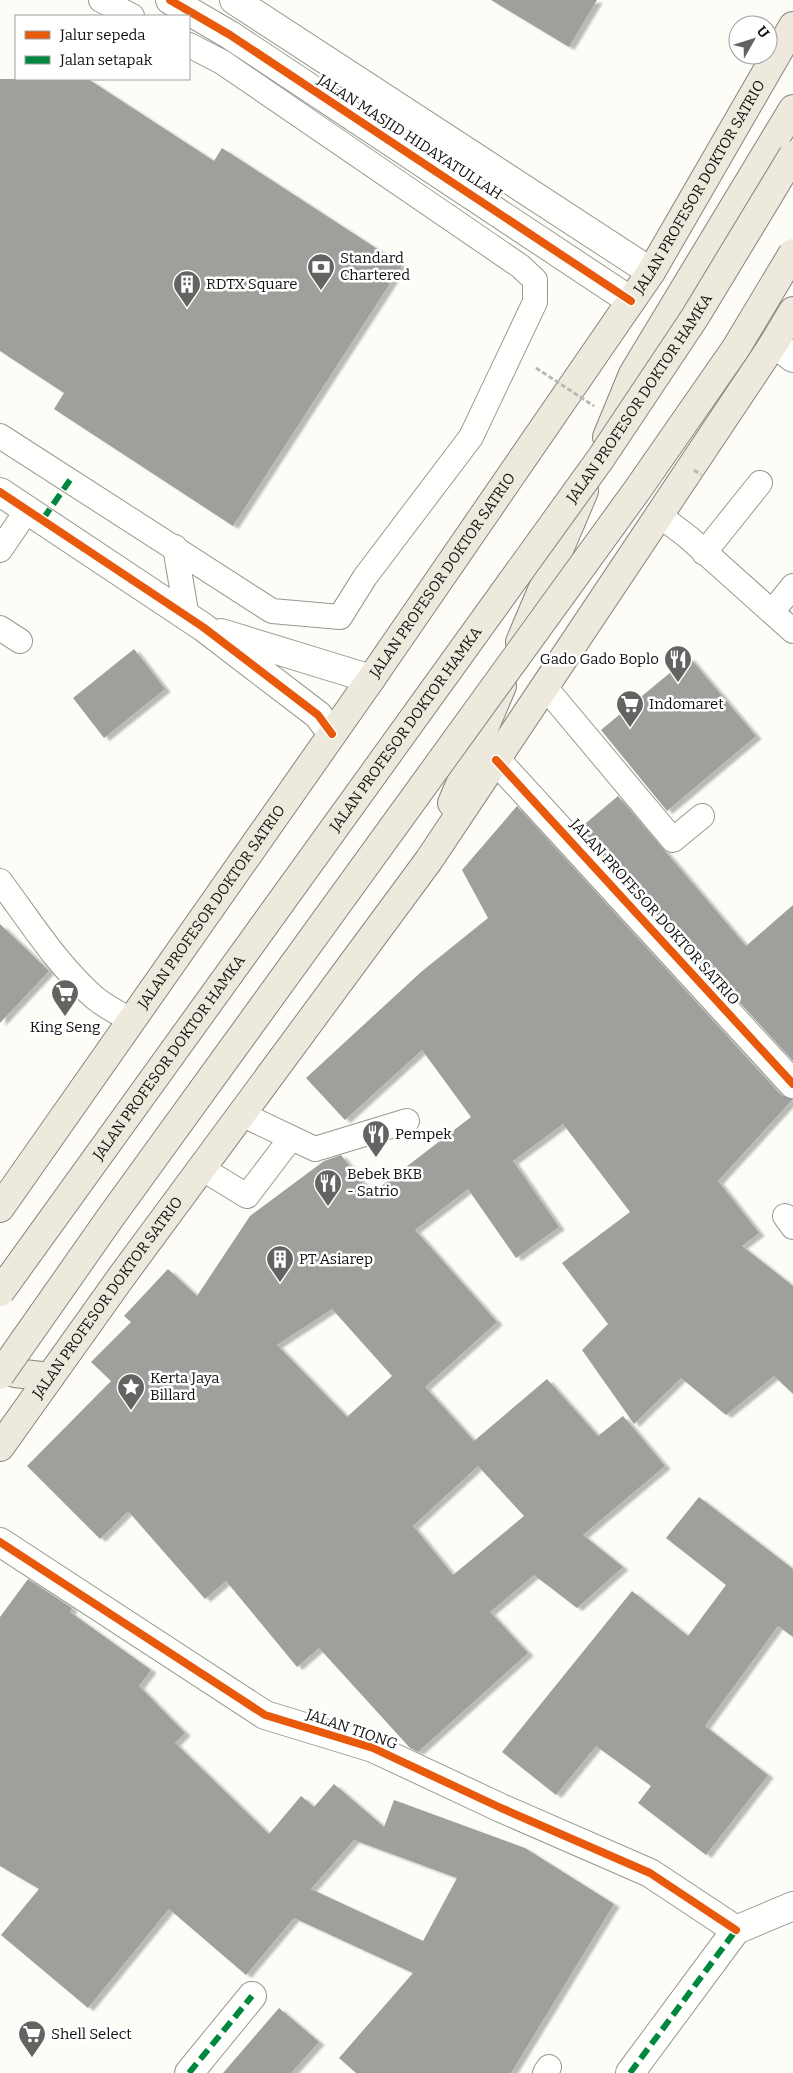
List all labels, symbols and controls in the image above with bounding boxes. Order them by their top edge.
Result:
legend [15,15,190,80]
north arrow [728,15,778,65]
text: U [753,23,773,42]
text: Jalur sepeda [59,26,146,44]
text: Jalan setapak [59,51,153,69]
street label: JALAN MASJID HIDAYATULLAH [314,70,506,203]
street label: JALAN PROFESOR DOKTOR SATRIO [629,77,769,298]
place label: Standard Chartered [340,249,410,284]
bank icon: Standard Chartered [306,252,336,291]
building icon: RDTX Square [172,269,202,308]
place label: RDTX Square [206,275,297,293]
street label: JALAN PROFESOR DOKTOR HAMKA [562,290,716,507]
street label: JALAN PROFESOR DOKTOR SATRIO [365,469,519,682]
street label: JALAN PROFESOR DOKTOR HAMKA [325,623,486,836]
restaurant icon: Gado Gado Boplo [663,644,693,683]
place label: Gado Gado Boplo [540,650,659,668]
supermarket icon: Indomaret [615,689,645,728]
place label: Indomaret [649,695,724,713]
street label: JALAN PROFESOR DOKTOR SATRIO [133,801,289,1013]
street label: JALAN PROFESOR DOKTOR SATRIO [566,814,743,1009]
street label: JALAN PROFESOR DOKTOR HAMKA [89,951,249,1164]
supermarket icon: King Seng [50,978,80,1017]
place label: King Seng [30,1018,100,1036]
restaurant icon: Pempek [361,1119,391,1158]
place label: Pempek [395,1125,452,1143]
place label: Bebek BKB - Satrio [347,1165,422,1200]
restaurant icon: Bebek BKB - Satrio [313,1168,343,1207]
street label: JALAN PROFESOR DOKTOR SATRIO [28,1193,186,1403]
building icon: PT Asiarep [265,1244,295,1283]
place label: PT Asiarep [299,1250,373,1268]
place label: Kerta Jaya Billard [150,1369,220,1404]
place icon: Kerta Jaya Billard [116,1372,146,1411]
street label: JALAN TIONG [303,1705,400,1753]
supermarket icon: Shell Select [17,2019,47,2058]
place label: Shell Select [51,2025,132,2043]

